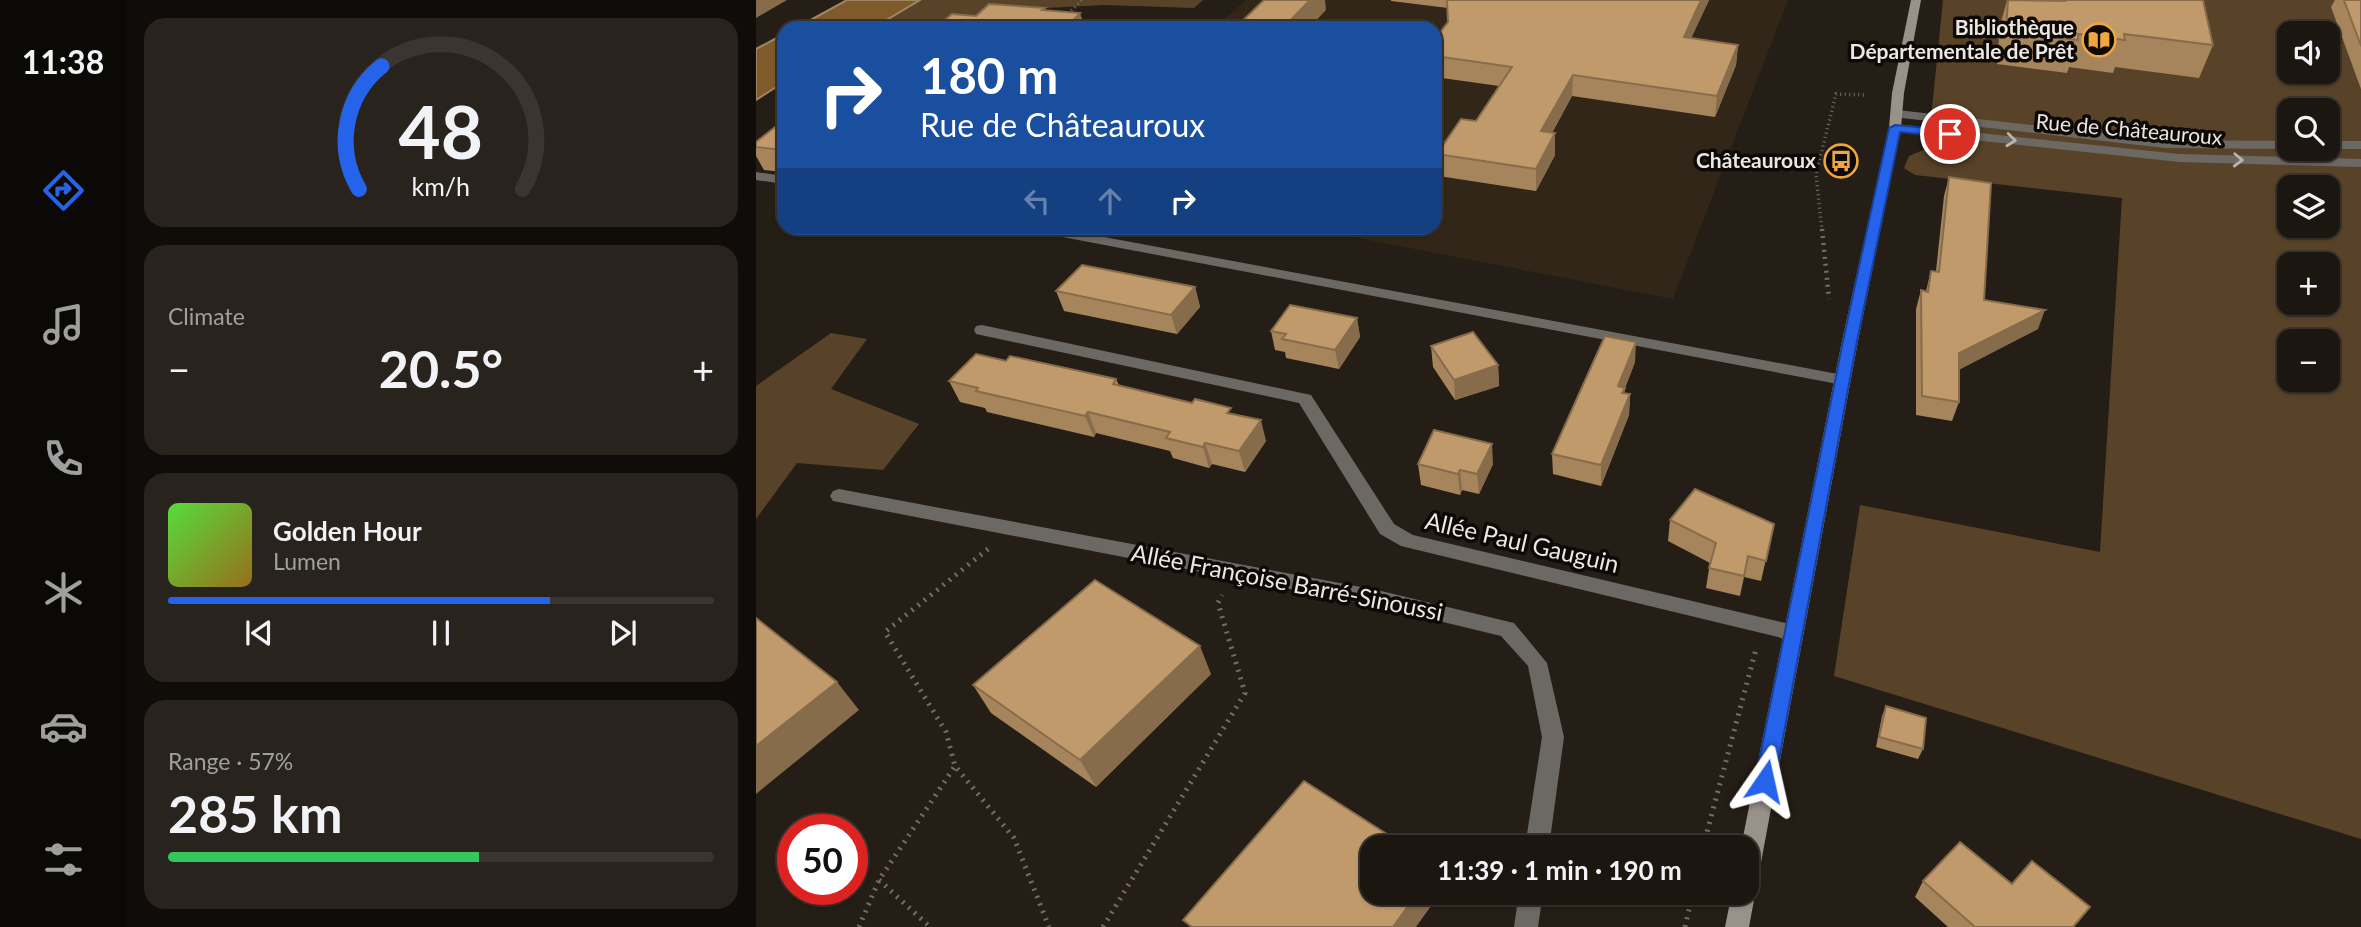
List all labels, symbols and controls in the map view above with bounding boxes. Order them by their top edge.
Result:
place label: Bibliothèque Départementale de Prêt [1850,14,2074,63]
library icon: Bibliothèque Départementale de Prêt [2080,21,2118,59]
map controls [2277,21,2340,392]
button: sound [2277,21,2340,84]
text: 11:38 [22,42,104,81]
text: 180 m [920,46,1058,104]
icon: right [805,49,896,140]
text: 48 [399,87,483,175]
button: search [2277,98,2340,161]
pin [1920,104,1980,164]
text: Rue de Châteauroux [920,105,1205,144]
street label: Rue de Châteauroux [2035,108,2224,149]
icon: arrive [1931,115,1969,153]
one-way arrow [2006,133,2017,148]
bus stop icon: Châteauroux [1822,142,1860,180]
place label: Châteauroux [1696,147,1816,172]
one-way arrow [2233,153,2244,168]
icon: directions [39,166,88,215]
text: km/h [412,170,470,200]
button: layers [2277,175,2340,238]
icon: left [1018,182,1056,220]
icon: ahead [1091,182,1129,220]
icon: right [1164,182,1202,220]
button: + [2277,252,2340,315]
icon: music [39,300,88,349]
text: Climate [168,302,245,330]
button: − [2277,329,2340,392]
text: 20.5° [379,337,503,399]
text: − [168,346,190,392]
text: + [692,346,714,392]
icon: phone [39,434,88,483]
street label: Allée Paul Gauguin [1423,505,1622,578]
text: Golden Hour [273,515,422,547]
street label: Allée Françoise Barré-Sinoussi [1129,537,1445,626]
text: Lumen [273,547,341,575]
icon: climate [39,568,88,617]
icon: previous [240,614,278,652]
icon: pause [422,614,460,652]
icon: next [604,614,642,652]
icon: car [39,702,88,751]
position arrow [1728,744,1802,818]
text: Range · 57% [168,747,293,775]
text: 285 km [168,782,342,844]
speed limit sign: 50 [777,814,868,905]
icon: filters [39,835,88,884]
text: 11:39 · 1 min · 190 m [1437,854,1682,886]

